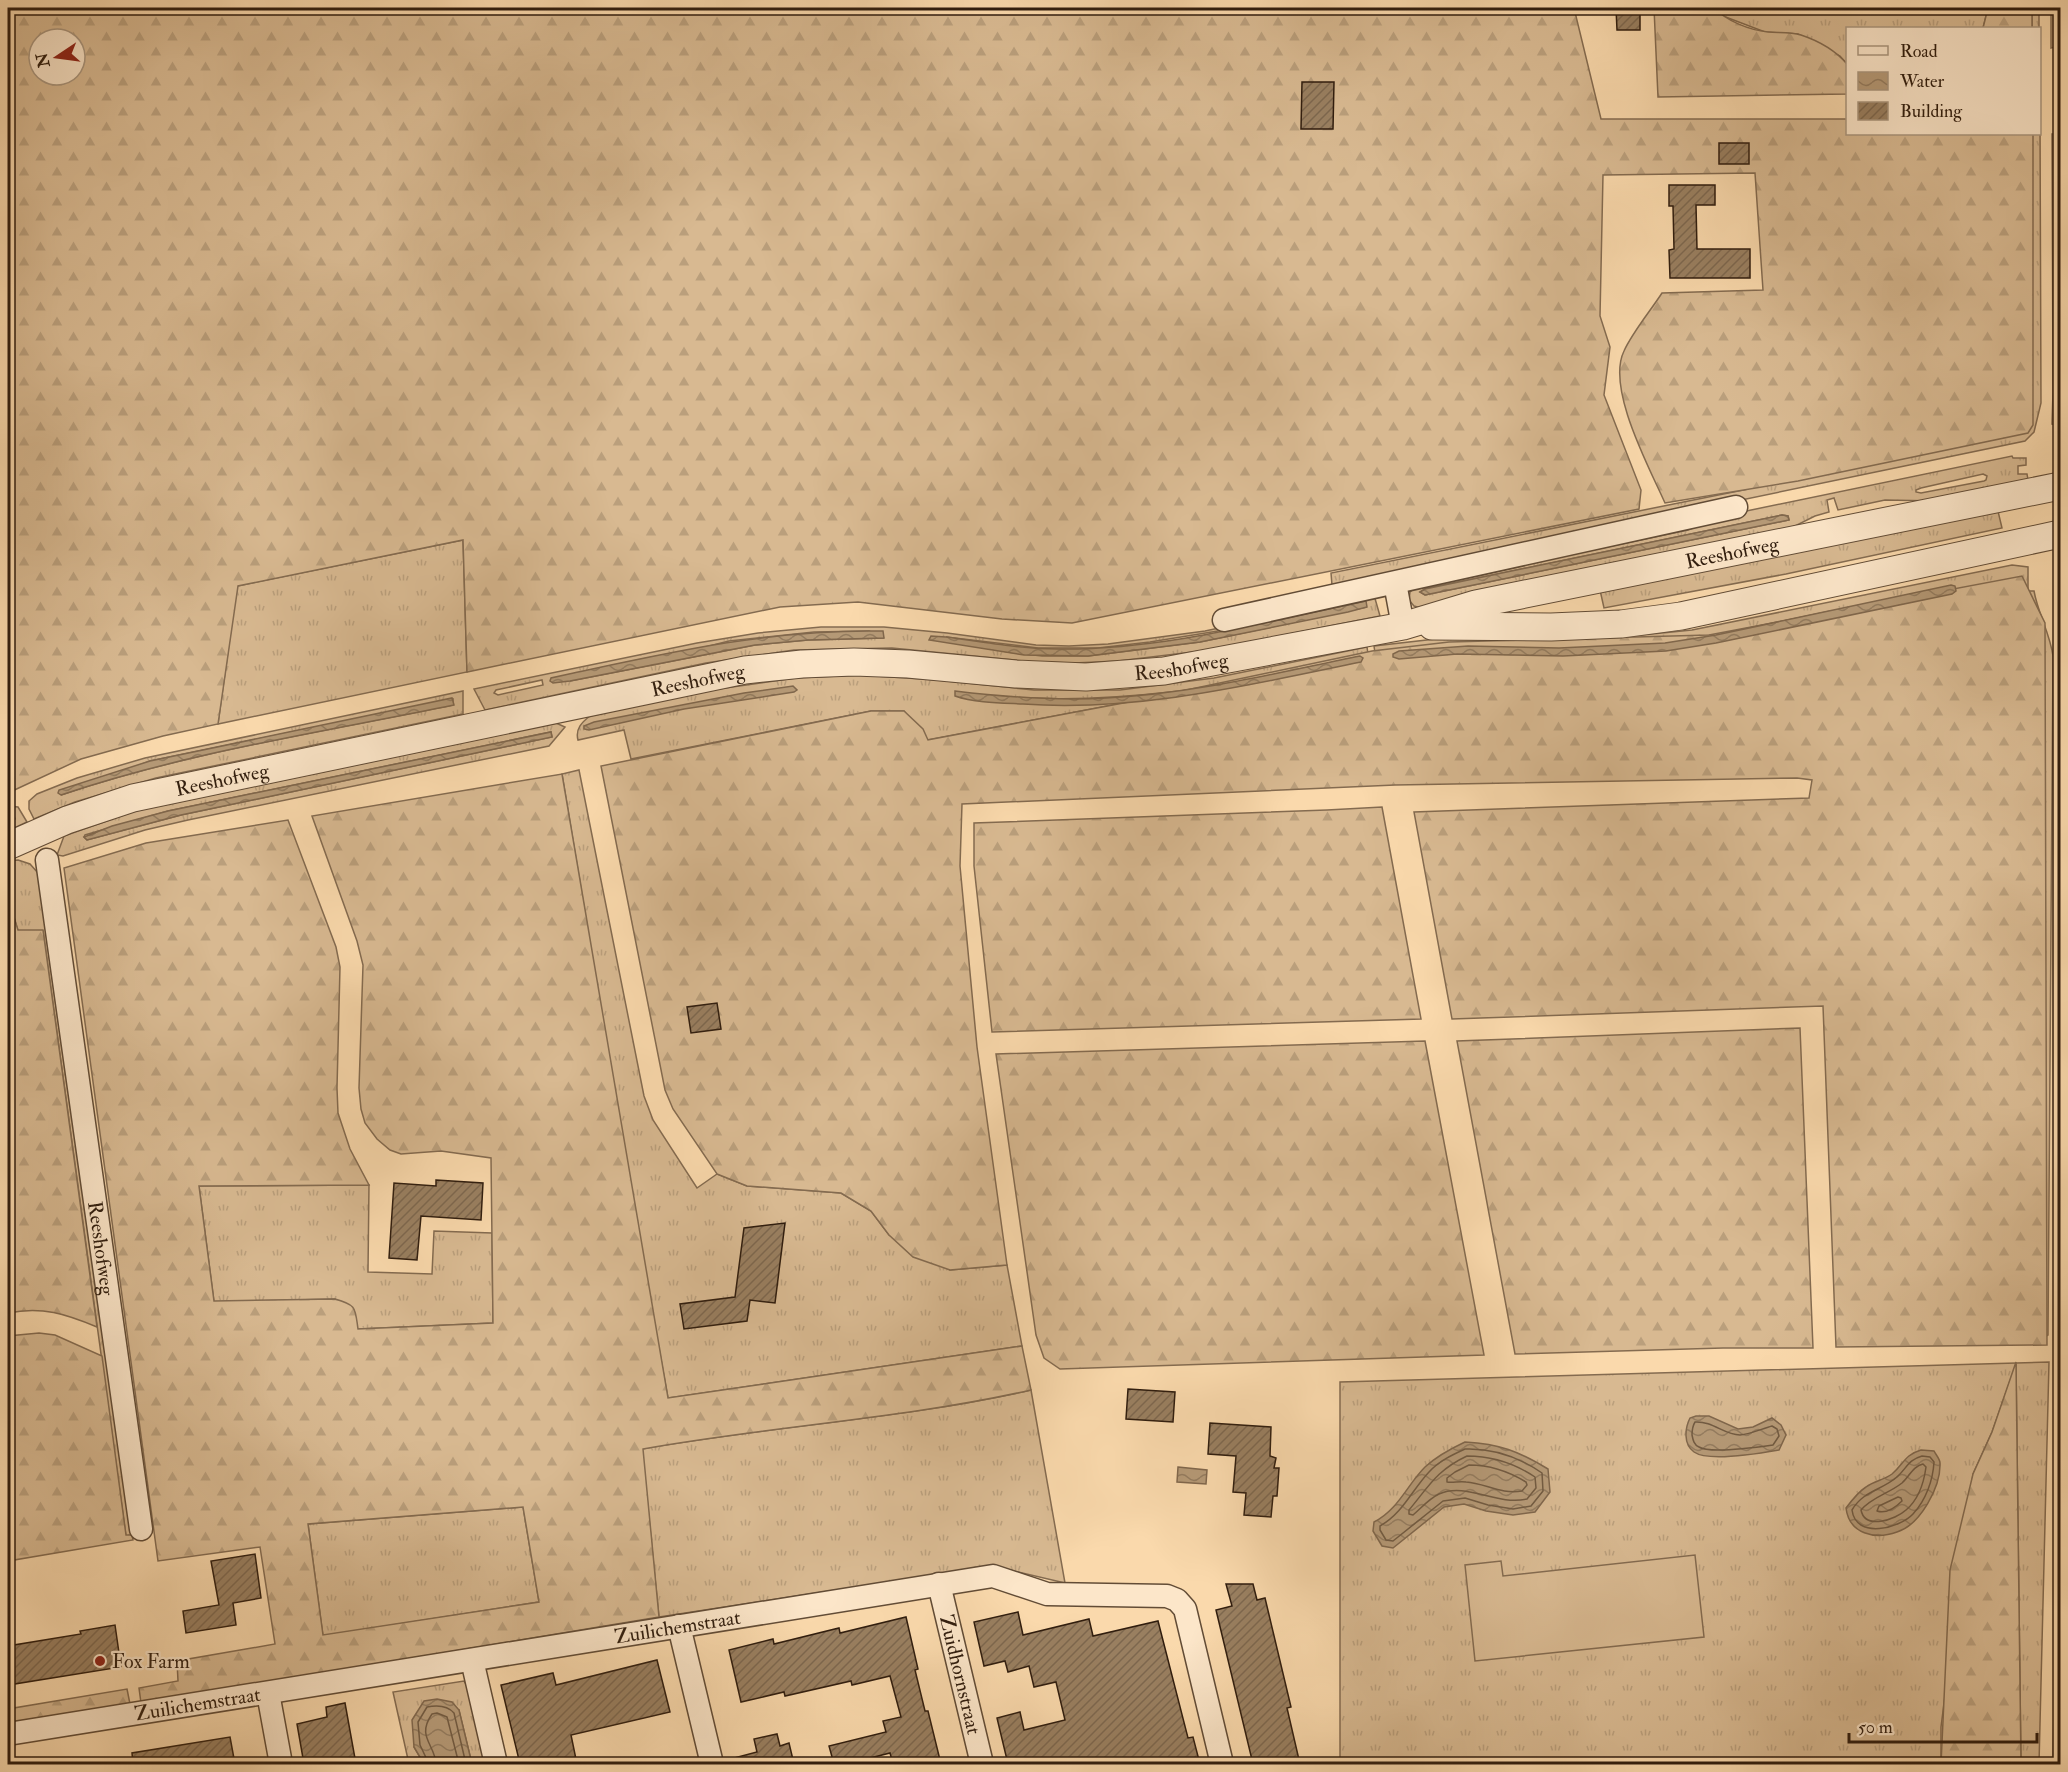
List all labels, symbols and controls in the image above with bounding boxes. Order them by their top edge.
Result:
north arrow [27,27,87,87]
legend [1846,27,2041,135]
text: Road [1900,40,1938,63]
text: N [32,50,55,70]
text: Water [1899,70,1944,93]
text: Building [1900,100,1963,123]
street label: Reeshofweg [1683,531,1782,574]
street label: Reeshofweg [1133,647,1231,686]
street label: Reeshofweg [649,658,748,702]
street label: Reeshofweg [173,758,272,802]
street label: Reeshofweg [82,1200,120,1298]
street label: Zuilichemstraat [613,1605,743,1650]
street label: Zuidhornstraat [934,1612,987,1737]
place label: Fox Farm [112,1649,190,1674]
marker: Fox Farm [93,1654,107,1668]
street label: Zuilichemstraat [133,1682,263,1727]
scale bar [1849,1706,2036,1744]
text: 50 m [1858,1716,1893,1739]

